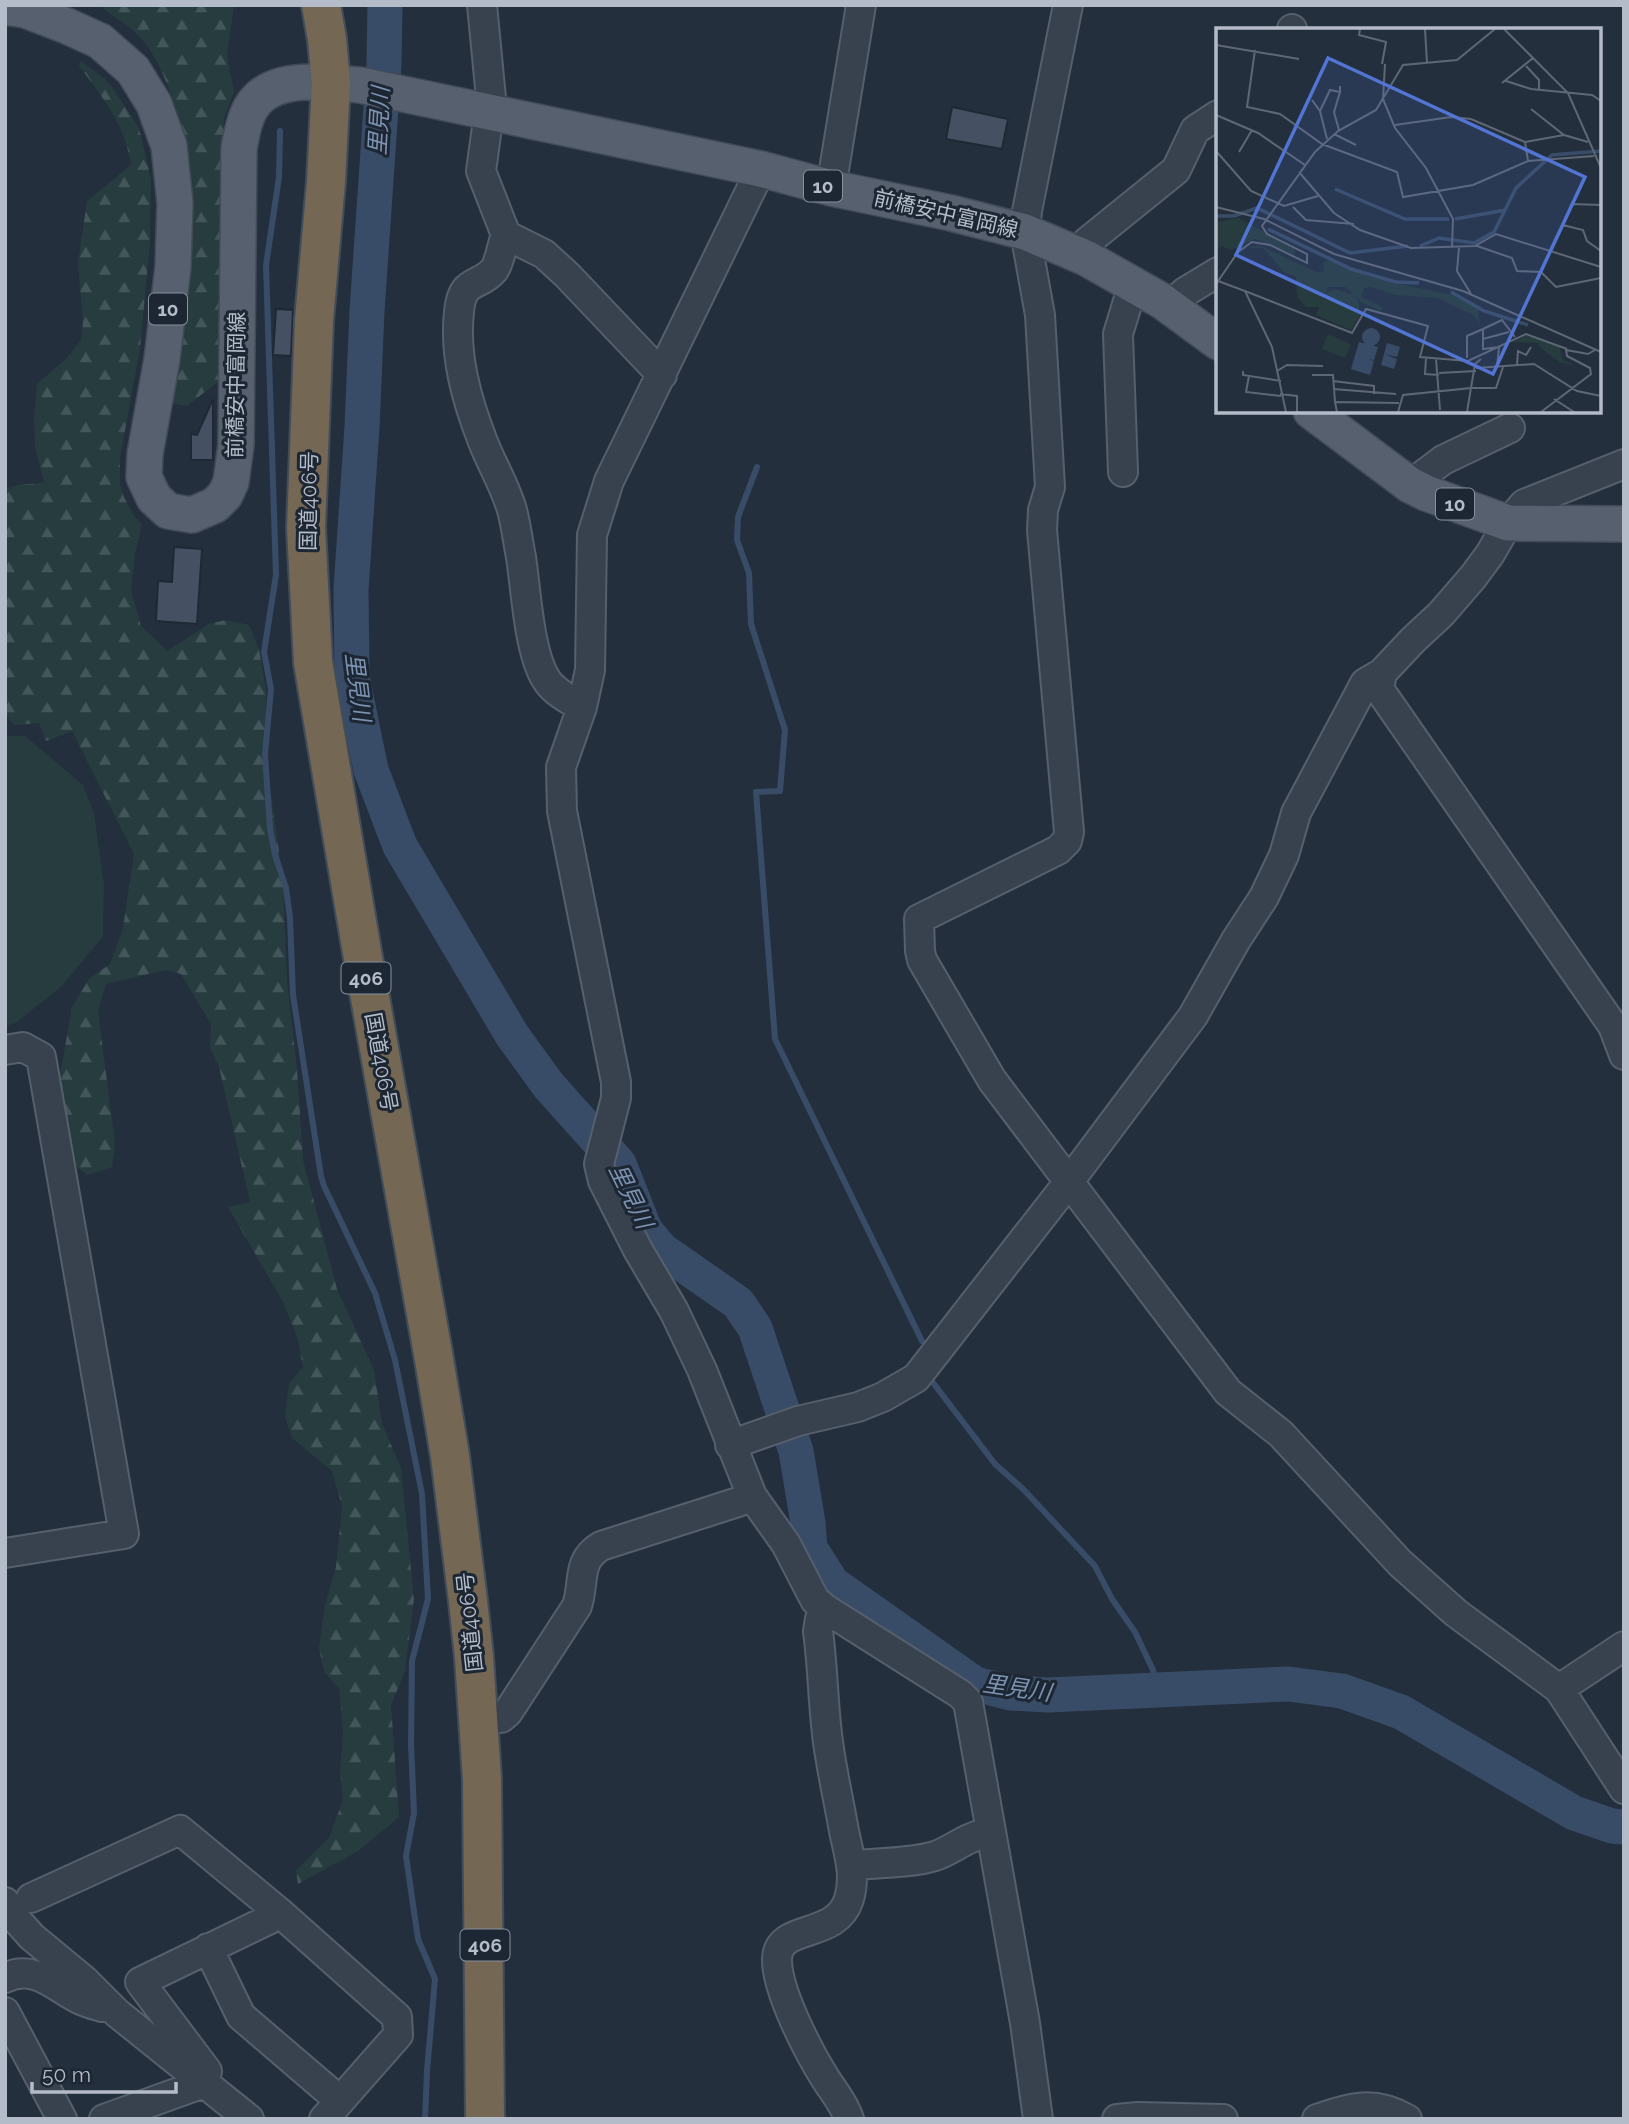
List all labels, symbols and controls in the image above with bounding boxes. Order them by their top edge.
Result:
inset map [1216,28,1601,413]
water label: 里見川 [363,83,394,156]
road number: 10 [804,170,842,202]
street label: 前橋安中富岡線 [872,185,1021,242]
road number: 10 [149,294,187,324]
street label: 前橋安中富岡線 [222,311,249,459]
street label: 国道406号 [295,451,322,551]
road number: 10 [1436,489,1474,520]
water label: 里見川 [341,651,376,726]
road number: 406 [342,962,390,994]
street label: 国道406号 [361,1011,402,1113]
water label: 里見川 [604,1159,660,1235]
street label: 国道406号 [452,1571,487,1673]
water label: 里見川 [981,1669,1056,1706]
road number: 406 [461,1929,510,1960]
scale bar [32,2050,175,2094]
text: 50 m [42,2062,91,2087]

